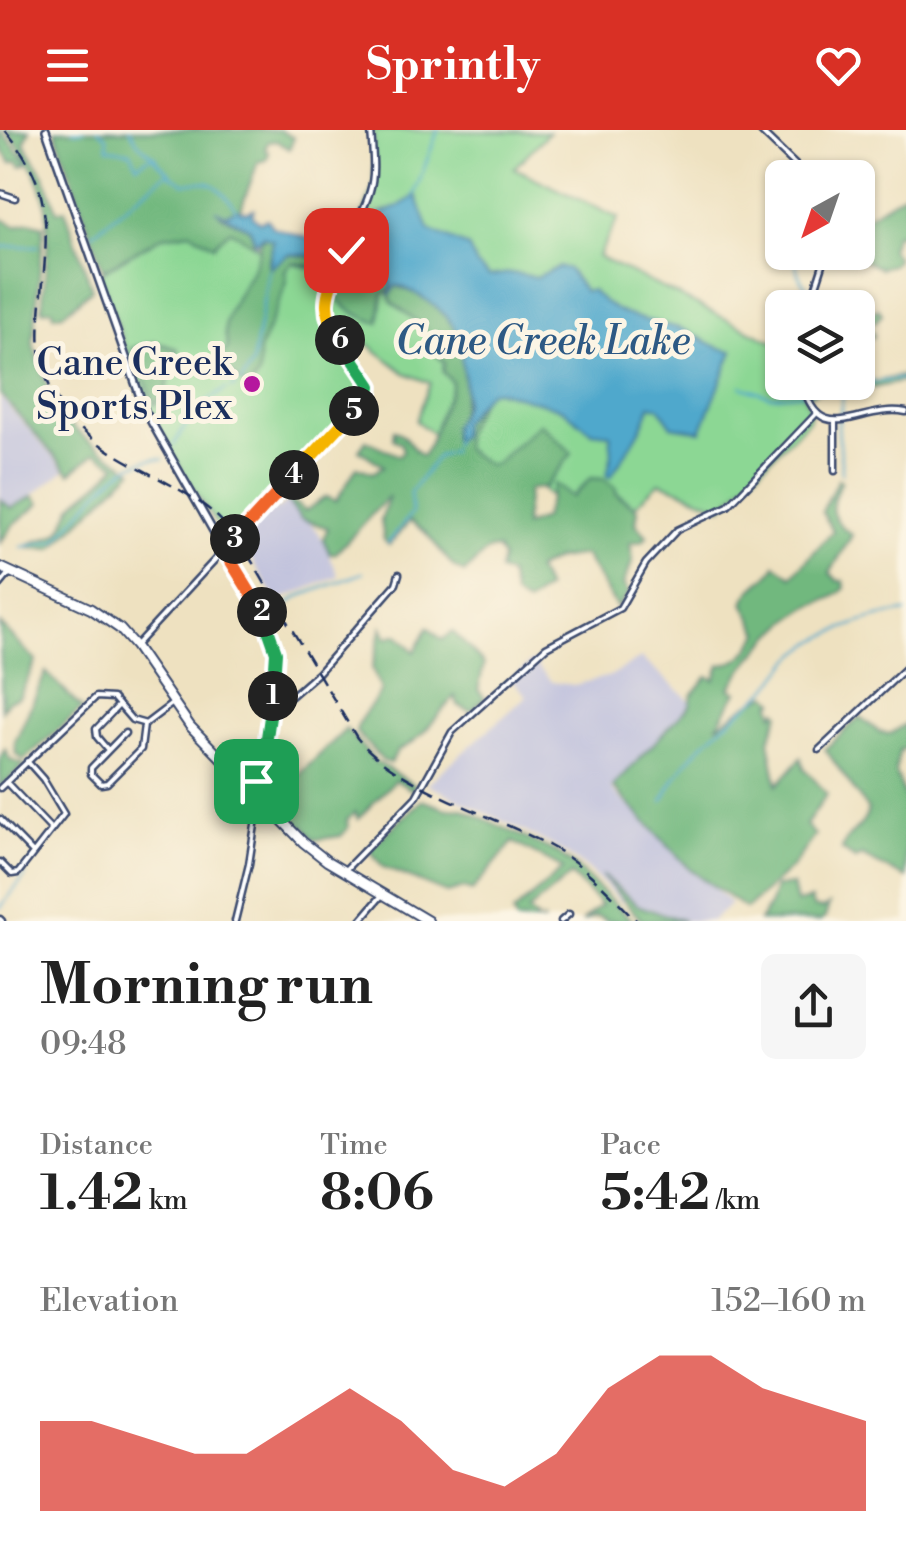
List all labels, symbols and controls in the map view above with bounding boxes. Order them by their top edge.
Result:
text: Sprintly [366,37,540,94]
icon: menu [40,38,95,93]
icon: heart [811,38,866,93]
north arrow [765,160,875,270]
map controls [765,160,875,400]
pin [304,208,389,293]
icon: check [319,223,374,278]
button: layers [765,290,875,400]
pin: 6 [315,315,365,365]
water label: Cane Creek Lake [396,317,691,367]
text: 6 [331,322,349,357]
place label: Cane Creek Sports Plex [36,340,234,431]
marker: Cane Creek Sports Plex [241,373,263,395]
pin: 5 [329,386,379,436]
text: 5 [345,393,363,428]
pin: 4 [269,450,319,500]
text: 4 [285,457,303,492]
pin: 3 [210,514,260,564]
text: 3 [227,521,243,556]
pin: 2 [237,587,287,637]
text: 2 [253,594,271,629]
pin: 1 [248,671,298,721]
text: 1 [266,678,280,713]
pin [214,739,299,824]
icon: arrive [229,754,284,809]
text: Morning run [40,952,373,1021]
button: share [761,954,866,1059]
text: 09:48 [40,1024,127,1064]
text: Distance [40,1128,153,1163]
text: Time [320,1128,388,1163]
text: Pace [601,1128,661,1163]
text: 1.42 [40,1163,143,1225]
text: 8:06 [320,1163,434,1225]
text: 5:42 [601,1163,710,1225]
text: km [143,1183,188,1218]
text: /km [710,1183,760,1218]
text: Elevation [40,1281,179,1321]
text: 152–160 m [711,1281,866,1321]

